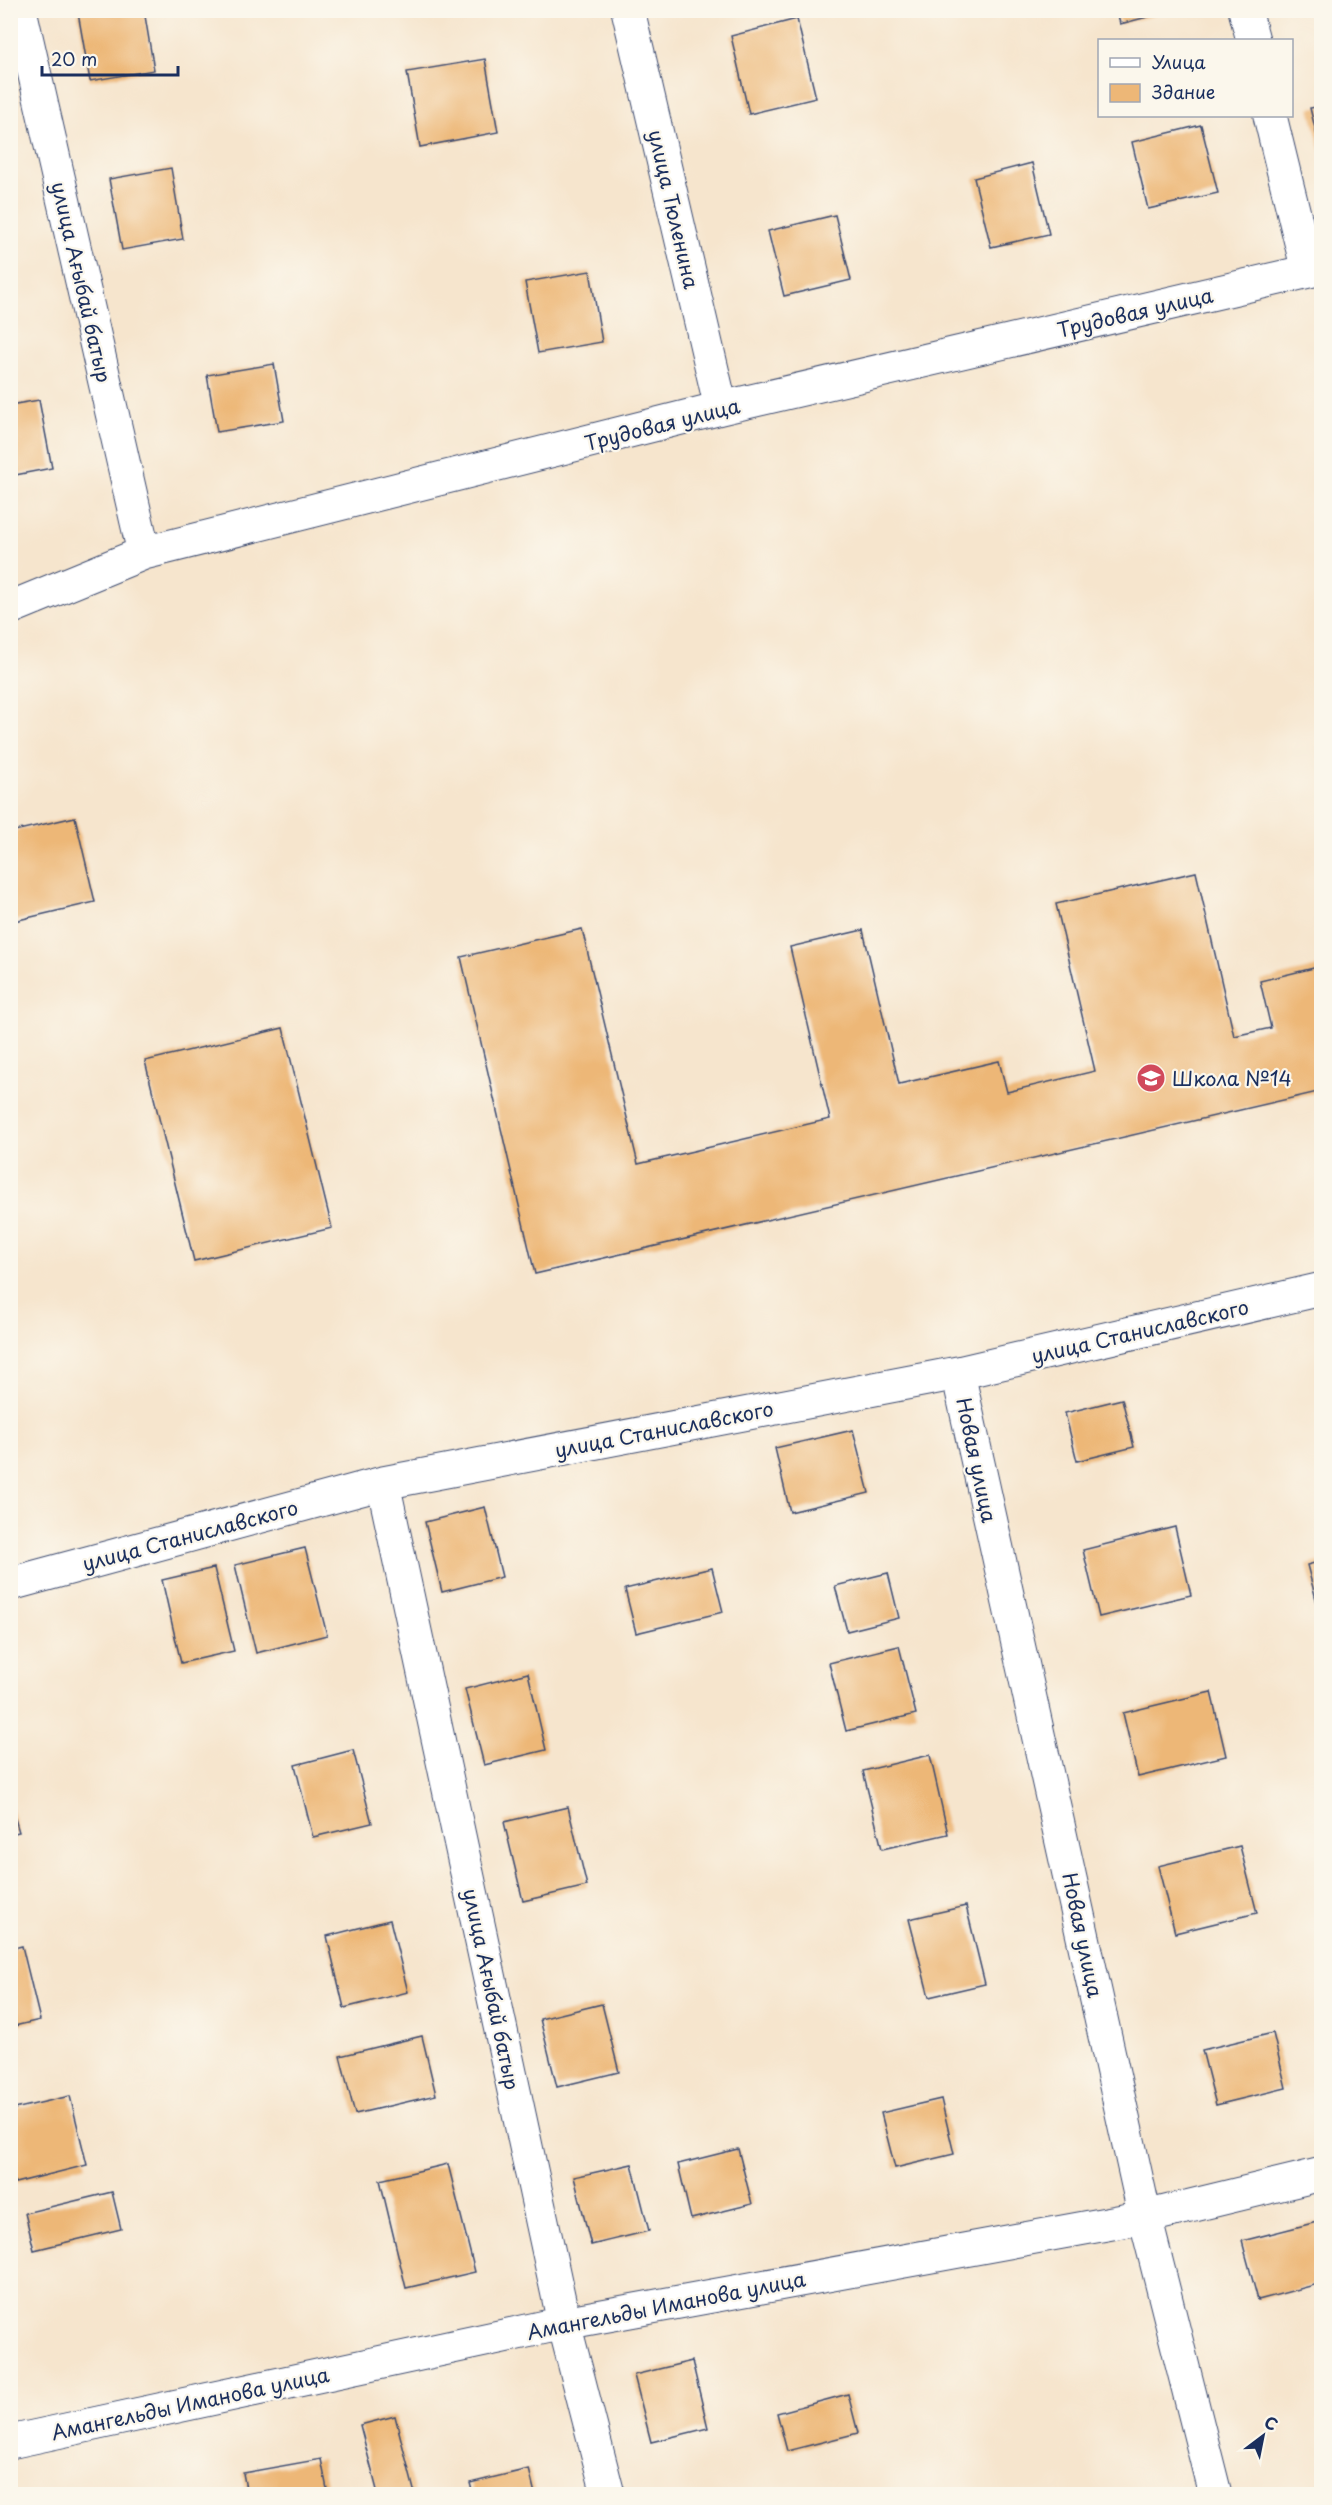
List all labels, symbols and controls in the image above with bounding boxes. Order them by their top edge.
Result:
scale bar [42,39,178,77]
legend [1098,39,1293,117]
text: 20 m [51,45,97,72]
text: Улица [1152,48,1206,75]
text: Здание [1152,78,1215,105]
street label: улица Тюленина [641,126,707,292]
street label: улица Ағыбай батыр [44,179,120,385]
street label: Трудовая улица [1054,279,1216,345]
street label: Трудовая улица [581,390,743,458]
school or university icon: Школа №14 [1135,1062,1167,1094]
place label: Школа №14 [1172,1063,1292,1093]
street label: улица Станиславского [1028,1291,1252,1371]
street label: улица Станиславского [552,1393,776,1465]
street label: Новая улица [949,1395,1005,1526]
street label: улица Станиславского [79,1492,301,1578]
street label: Новая улица [1055,1870,1111,2001]
street label: улица Ағыбай батыр [456,1885,528,2093]
street label: Амангельды Иманова улица [524,2263,808,2347]
street label: Амангельды Иманова улица [48,2359,332,2447]
north arrow [1233,2406,1293,2466]
text: С [1260,2409,1283,2436]

